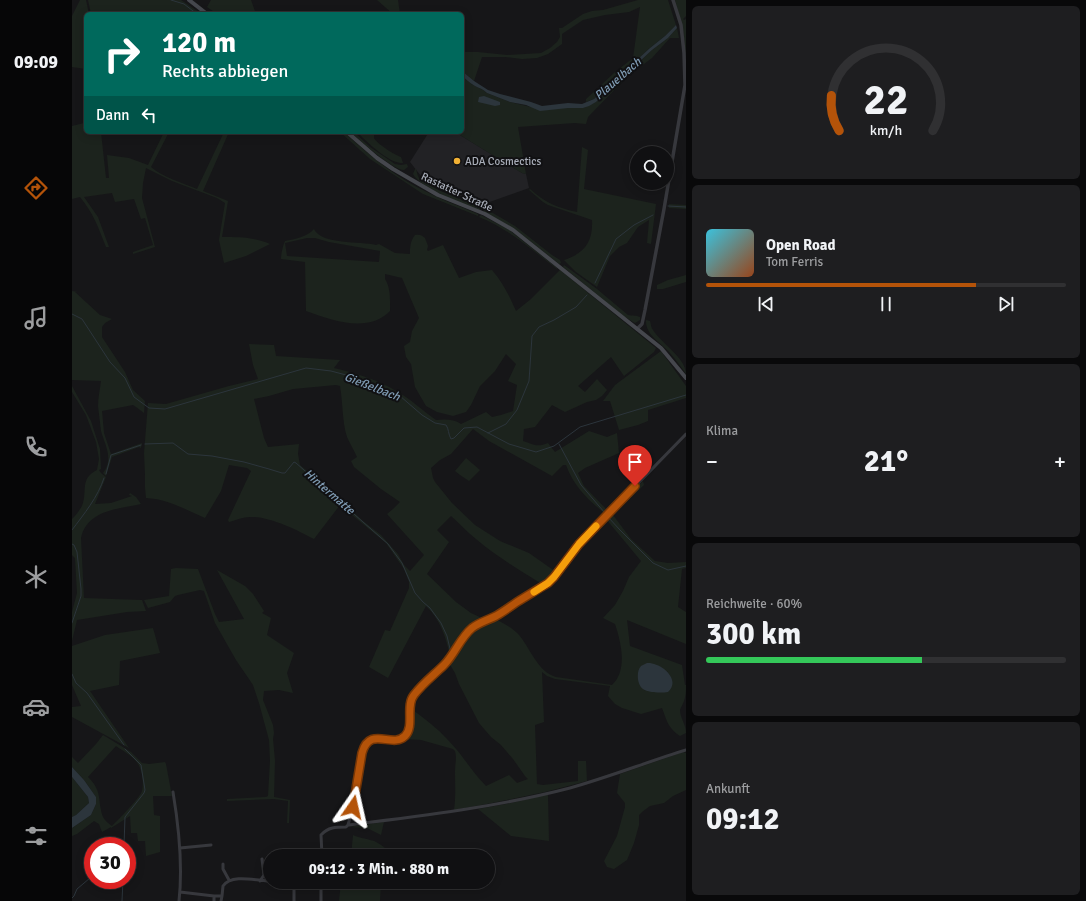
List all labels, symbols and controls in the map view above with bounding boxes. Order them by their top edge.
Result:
text: 120 m [162,26,236,60]
icon: right [96,28,148,80]
text: 09:09 [14,51,58,73]
water label: Plauelbach [592,54,645,103]
text: Rechts abbiegen [162,60,288,82]
text: 22 [864,74,908,125]
icon: left [138,104,160,126]
text: Dann [96,106,130,124]
text: km/h [870,121,902,138]
map controls [630,146,674,190]
button: search [630,146,674,190]
place label: ADA Cosmectics [465,155,542,168]
marker: ADA Cosmectics [452,156,462,166]
street label: Rastatter Straße [419,170,495,214]
icon: directions [22,174,50,202]
text: Open Road [766,236,836,254]
text: Tom Ferris [766,254,823,270]
icon: previous [755,293,777,315]
icon: pause [875,293,897,315]
icon: next [995,293,1017,315]
icon: music [22,304,50,332]
water label: Gießelbach [342,369,402,405]
text: Klima [706,423,738,439]
icon: phone [22,433,50,461]
text: 21° [864,443,908,480]
pin [618,445,652,486]
text: − [706,448,718,475]
text: + [1054,448,1066,475]
icon: arrive [624,451,646,473]
water label: Hintermatte [301,466,358,519]
icon: climate [22,563,50,591]
text: Reichweite · 60% [706,596,802,612]
text: 300 km [706,616,801,653]
icon: car [22,693,50,721]
text: Ankunft [706,781,750,797]
position arrow [332,786,374,828]
text: 09:12 [706,801,780,838]
icon: filters [22,822,50,850]
speed limit sign: 30 [84,837,136,889]
text: 09:12 · 3 Min. · 880 m [309,860,449,878]

